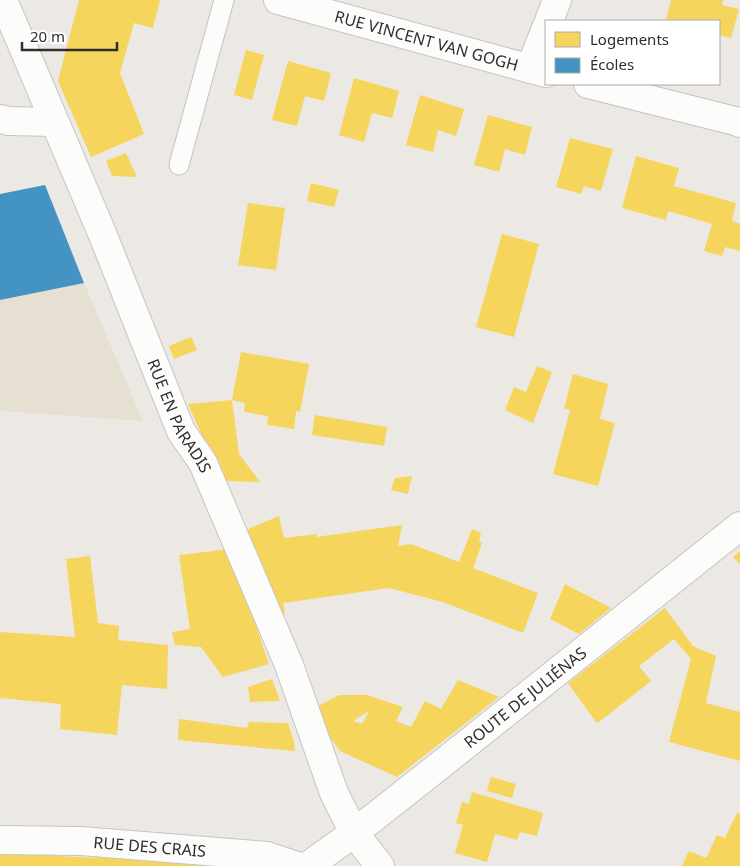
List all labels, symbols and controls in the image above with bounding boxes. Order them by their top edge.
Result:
street label: RUE VINCENT VAN GOGH [332,5,521,76]
scale bar [22,20,118,52]
legend [545,20,720,85]
text: 20 m [30,26,65,46]
text: Logements [590,29,669,49]
text: Écoles [590,54,634,74]
street label: RUE EN PARADIS [142,355,217,476]
street label: ROUTE DE JULIÉNAS [459,642,591,753]
street label: RUE DES CRAIS [93,831,207,862]

